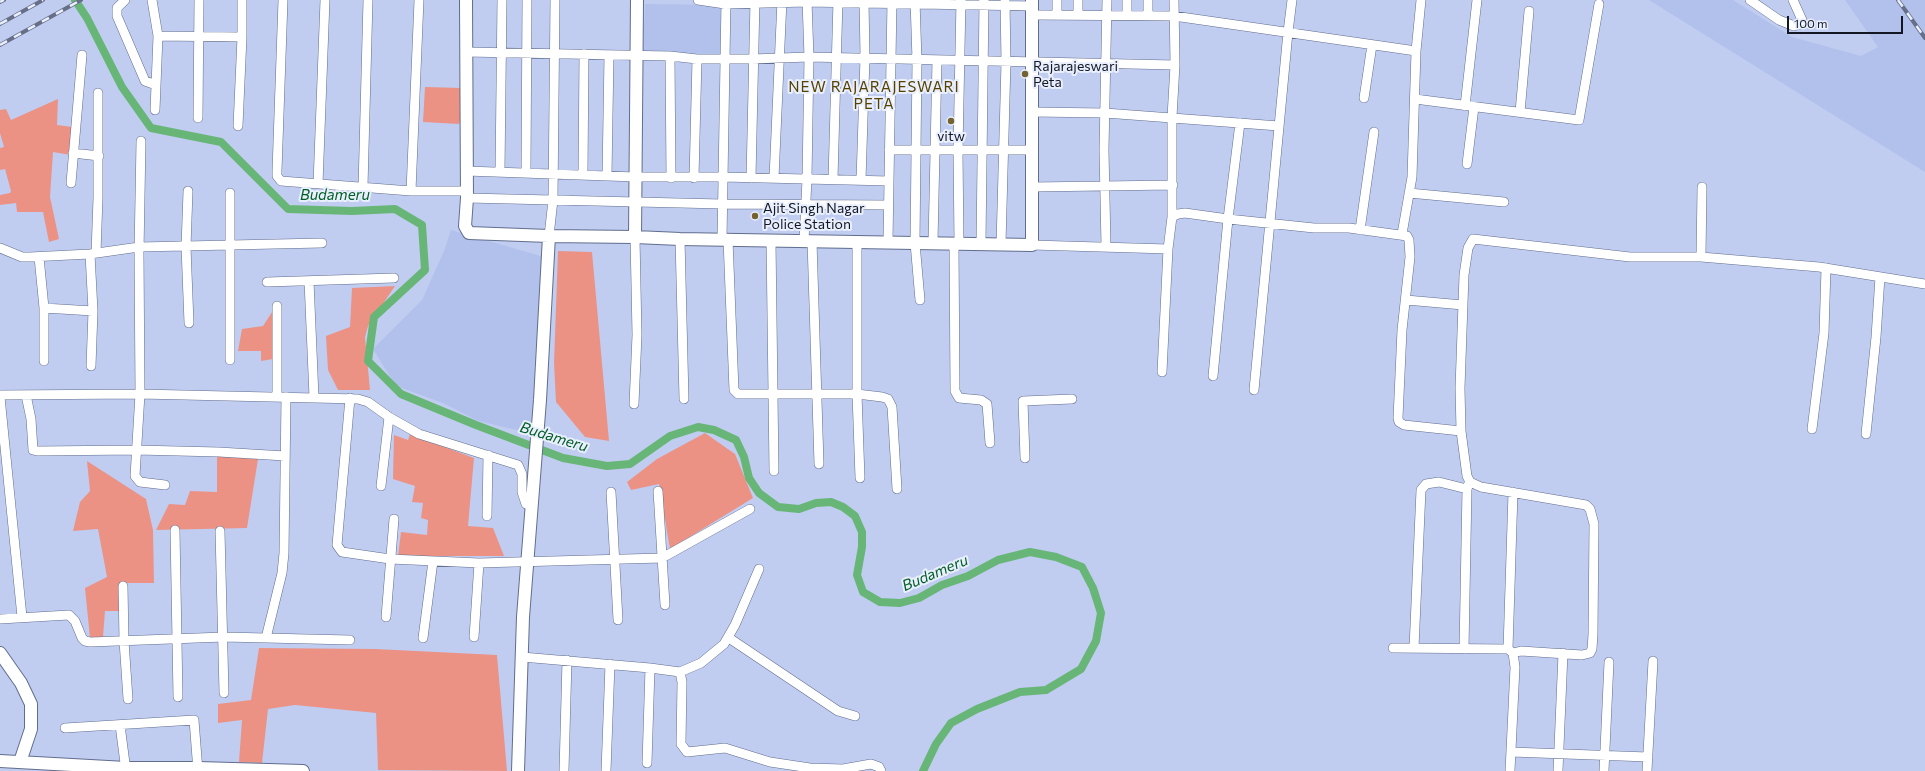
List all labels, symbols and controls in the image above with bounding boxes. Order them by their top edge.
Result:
scale bar [1789,8,1905,34]
text: 100 m [1794,16,1828,30]
place label: Rajarajeswari Peta [1033,58,1118,90]
marker: Rajarajeswari Peta [1020,69,1030,79]
district label: NEW RAJARAJESWARI PETA [788,78,960,113]
marker: vitw [946,116,956,126]
place label: vitw [937,128,965,144]
water label: Budameru [300,186,370,204]
place label: Ajit Singh Nagar Police Station [763,200,865,232]
marker: Ajit Singh Nagar Police Station [750,211,760,221]
water label: Budameru [518,418,590,456]
water label: Budameru [899,551,971,595]

